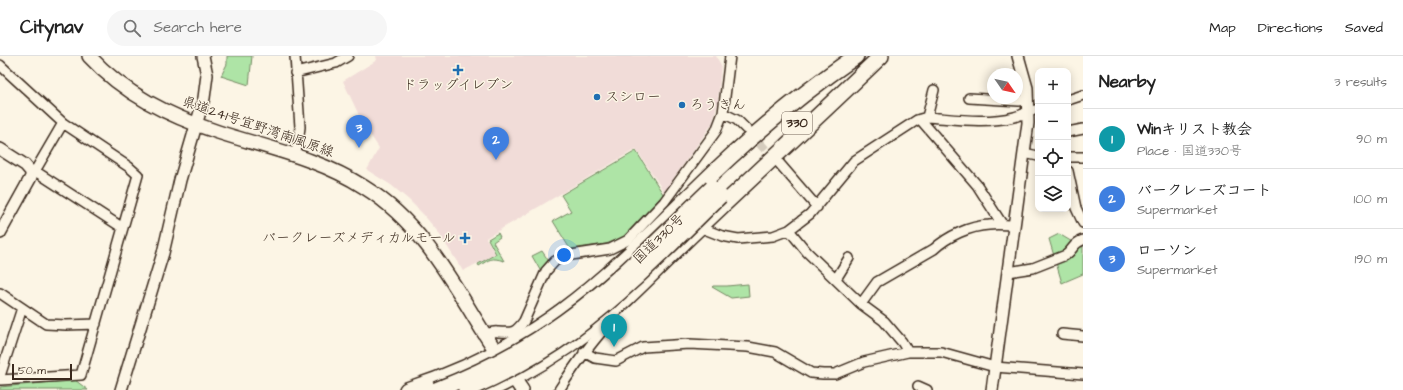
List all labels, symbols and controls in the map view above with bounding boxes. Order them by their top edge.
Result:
search box [107,10,387,46]
text: Citynav [20,14,83,41]
icon: search [121,17,143,39]
text: Search here [153,17,242,38]
text: Map [1209,18,1236,38]
text: Directions [1258,18,1323,38]
text: Saved [1345,18,1383,38]
marker: ドラッグイレブン [453,65,463,75]
north arrow [987,68,1023,104]
map controls [1035,68,1071,212]
button: + [1035,68,1071,104]
text: Nearby [1099,70,1156,94]
text: 3 results [1334,73,1387,91]
place label: ドラッグイレブン [403,75,513,95]
place label: スシロー [605,87,661,107]
street label: 県道241号宜野湾南風原線 [179,92,337,162]
marker: スシロー [592,92,602,102]
place label: ろうきん [690,95,746,115]
marker: ろうきん [677,100,687,110]
button: − [1035,104,1071,140]
road number: 330 [782,112,812,134]
pin: 3 [346,115,372,148]
text: Winキリスト教会 [1137,119,1252,140]
pin: 2 [483,127,509,160]
text: 1 [1111,130,1113,148]
text: 90 m [1356,130,1387,148]
button: locate [1035,140,1071,176]
text: Place · 国道330号 [1137,142,1242,160]
button: layers [1035,176,1071,212]
text: バークレーズコート [1137,180,1271,201]
text: 2 [1108,190,1116,208]
text: 100 m [1354,190,1387,208]
text: Supermarket [1137,201,1218,219]
street label: 国道330号 [629,209,689,269]
place label: バークレーズメディカルモール [262,228,456,248]
marker: バークレーズメディカルモール [459,232,471,244]
text: ローソン [1137,240,1197,261]
your location [554,245,574,265]
text: 3 [1109,250,1115,268]
text: 190 m [1354,250,1387,268]
text: Supermarket [1137,261,1218,279]
pin: 1 [601,314,627,347]
scale bar [12,362,72,381]
text: 50 m [18,363,46,378]

